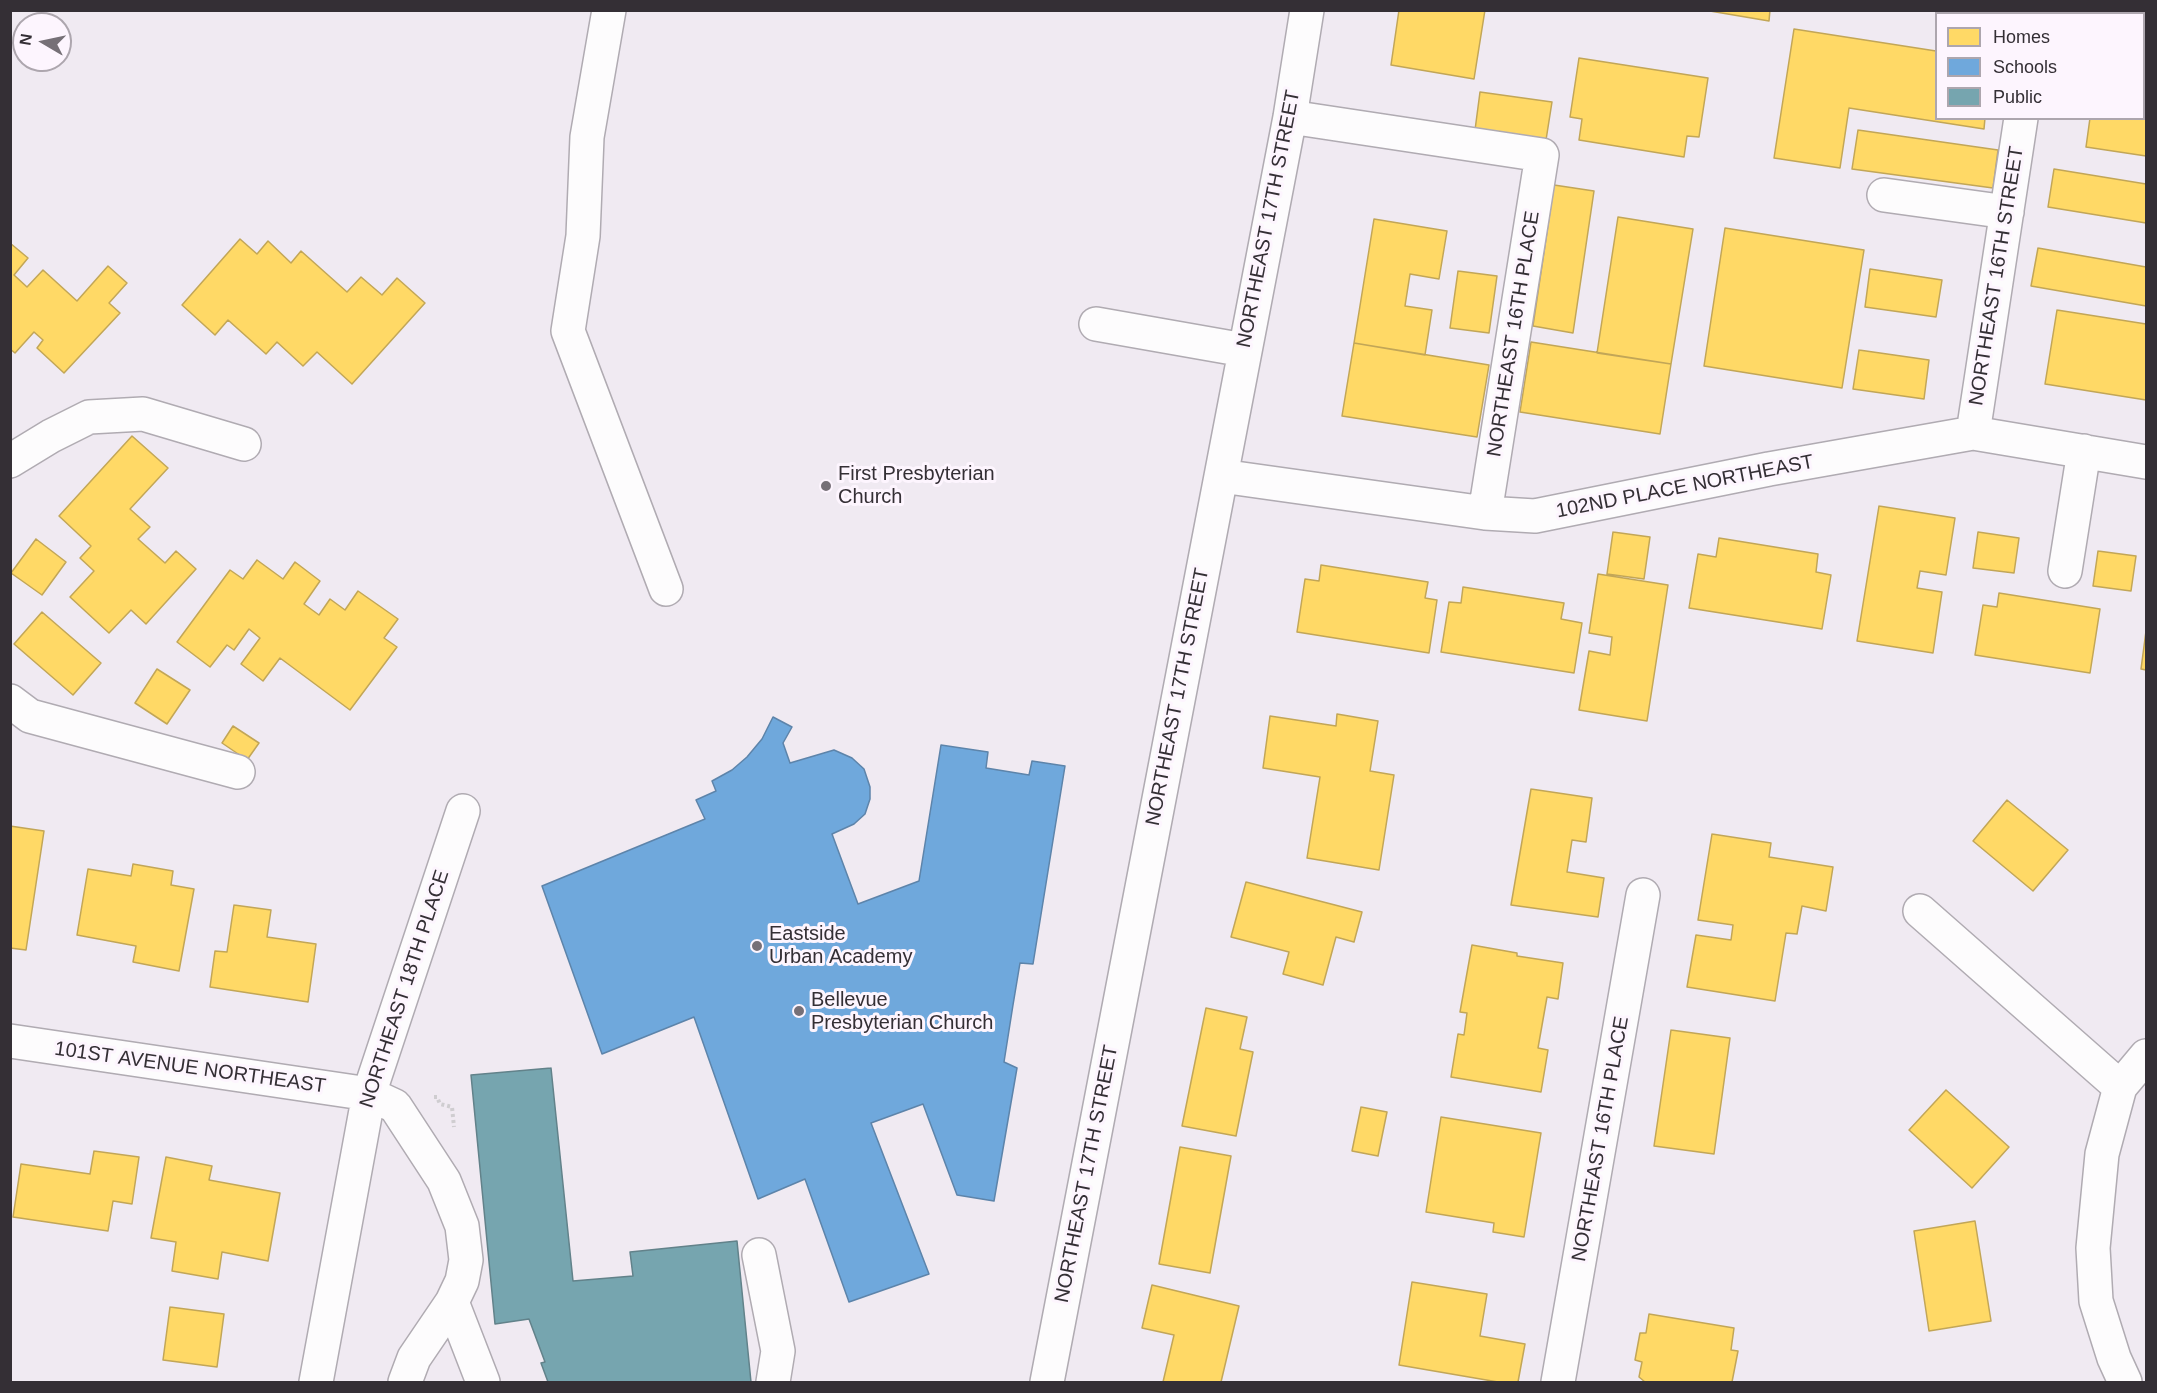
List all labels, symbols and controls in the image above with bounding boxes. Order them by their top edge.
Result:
north arrow [12,12,72,72]
legend [1935,12,2145,120]
text: Homes [1993,27,2050,47]
text: N [16,32,35,46]
text: Schools [1993,57,2057,77]
text: Public [1993,87,2042,107]
street label: NORTHEAST 17TH STREET [1232,88,1306,350]
street label: NORTHEAST 16TH STREET [1965,145,2029,407]
street label: NORTHEAST 16TH PLACE [1483,209,1545,459]
street label: 102ND PLACE NORTHEAST [1554,450,1816,524]
place label: First Presbyterian Church [838,462,995,509]
marker: First Presbyterian Church [819,479,833,493]
street label: NORTHEAST 17TH STREET [1141,566,1215,828]
street label: NORTHEAST 18TH PLACE [355,867,455,1111]
place label: Eastside Urban Academy [769,922,912,969]
marker: Eastside Urban Academy [750,939,764,953]
place label: Bellevue Presbyterian Church [811,988,993,1035]
marker: Bellevue Presbyterian Church [792,1004,806,1018]
street label: NORTHEAST 16TH PLACE [1568,1015,1634,1263]
street label: 101ST AVENUE NORTHEAST [53,1037,327,1099]
street label: NORTHEAST 17TH STREET [1050,1043,1124,1305]

